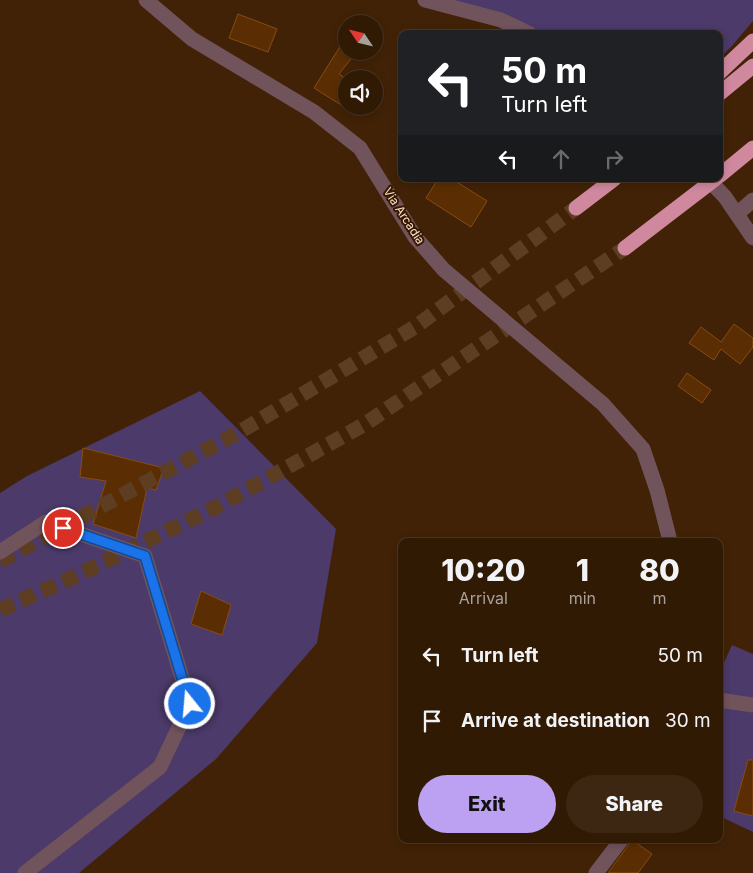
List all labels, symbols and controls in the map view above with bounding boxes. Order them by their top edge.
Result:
north arrow [338,15,382,60]
map controls [338,15,383,115]
text: 50 m [501,49,587,91]
icon: left [418,50,483,115]
button: sound [338,70,383,115]
text: Turn left [501,91,587,117]
icon: left [494,145,522,173]
icon: ahead [547,145,575,173]
icon: right [600,145,628,173]
street label: Via Arcadia [381,185,428,247]
pin [42,507,84,549]
icon: arrive [49,514,77,542]
text: 10:20 [441,552,526,588]
text: 1 [576,552,589,588]
text: 80 [639,552,680,588]
text: Arrival [459,588,508,608]
text: min [569,588,596,608]
text: m [653,588,667,608]
icon: left [418,642,446,670]
text: Turn left [461,644,539,667]
text: 50 m [657,644,703,667]
position arrow [163,677,215,729]
icon: arrive [418,707,446,735]
text: Arrive at destination [461,709,650,732]
text: 30 m [665,709,711,732]
button: Exit [418,775,556,833]
button: Share [566,775,703,833]

